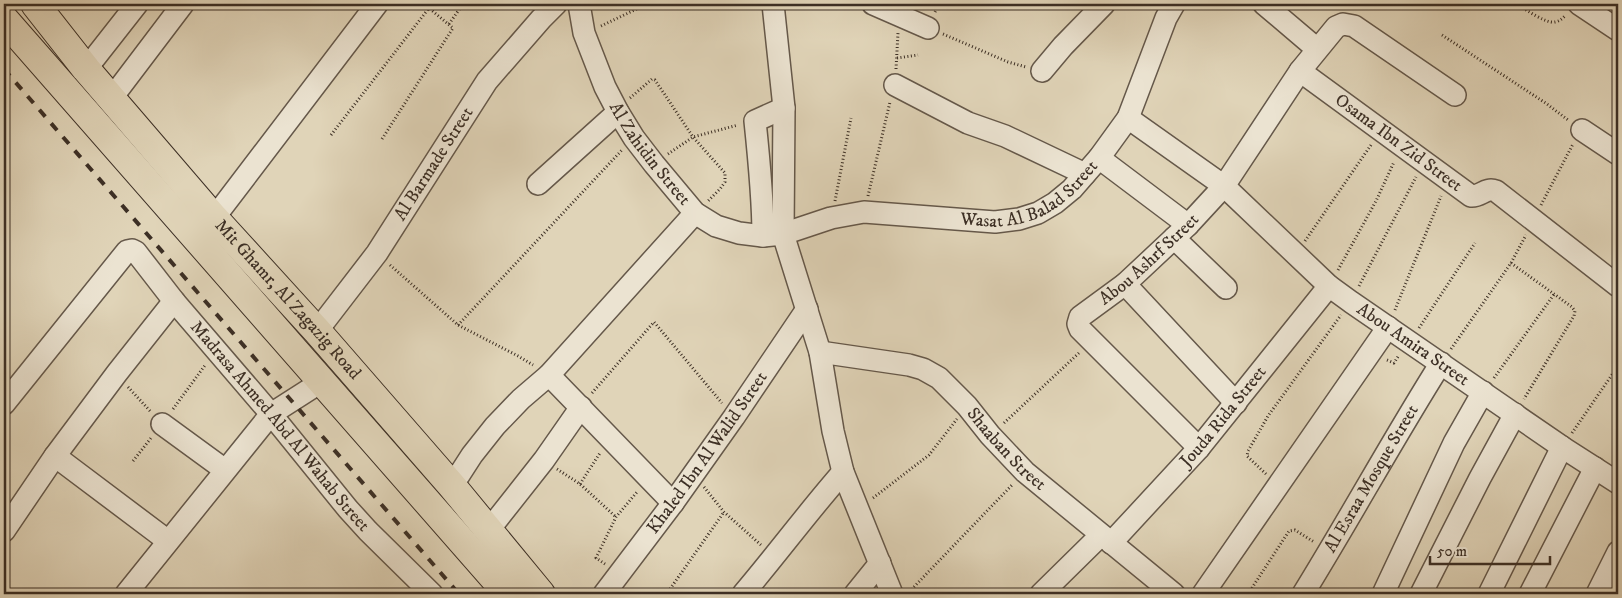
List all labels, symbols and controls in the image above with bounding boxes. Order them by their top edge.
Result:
street label: Osama Ibn Zid Street [1331,89,1467,197]
street label: Al Zahidin Street [604,99,695,210]
street label: Al Barmade Street [389,103,478,225]
street label: Wasat Al Balad Street [959,156,1103,233]
street label: Abou Ashrf Street [1095,209,1204,310]
street label: Mit Ghamr, Al Zagazig Road [210,215,365,384]
street label: Abou Amira Street [1352,298,1474,391]
street label: Madrasa Ahmed Abd Al Wahab Street [185,317,374,537]
street label: Jouda Rida Street [1174,362,1271,474]
street label: Khaled Ibn Al Walid Street [642,367,773,538]
street label: Al Esraa Mosque Street [1319,401,1424,557]
street label: Shaaban Street [962,403,1050,496]
scale bar [1430,533,1550,565]
text: 50 m [1437,542,1467,561]

